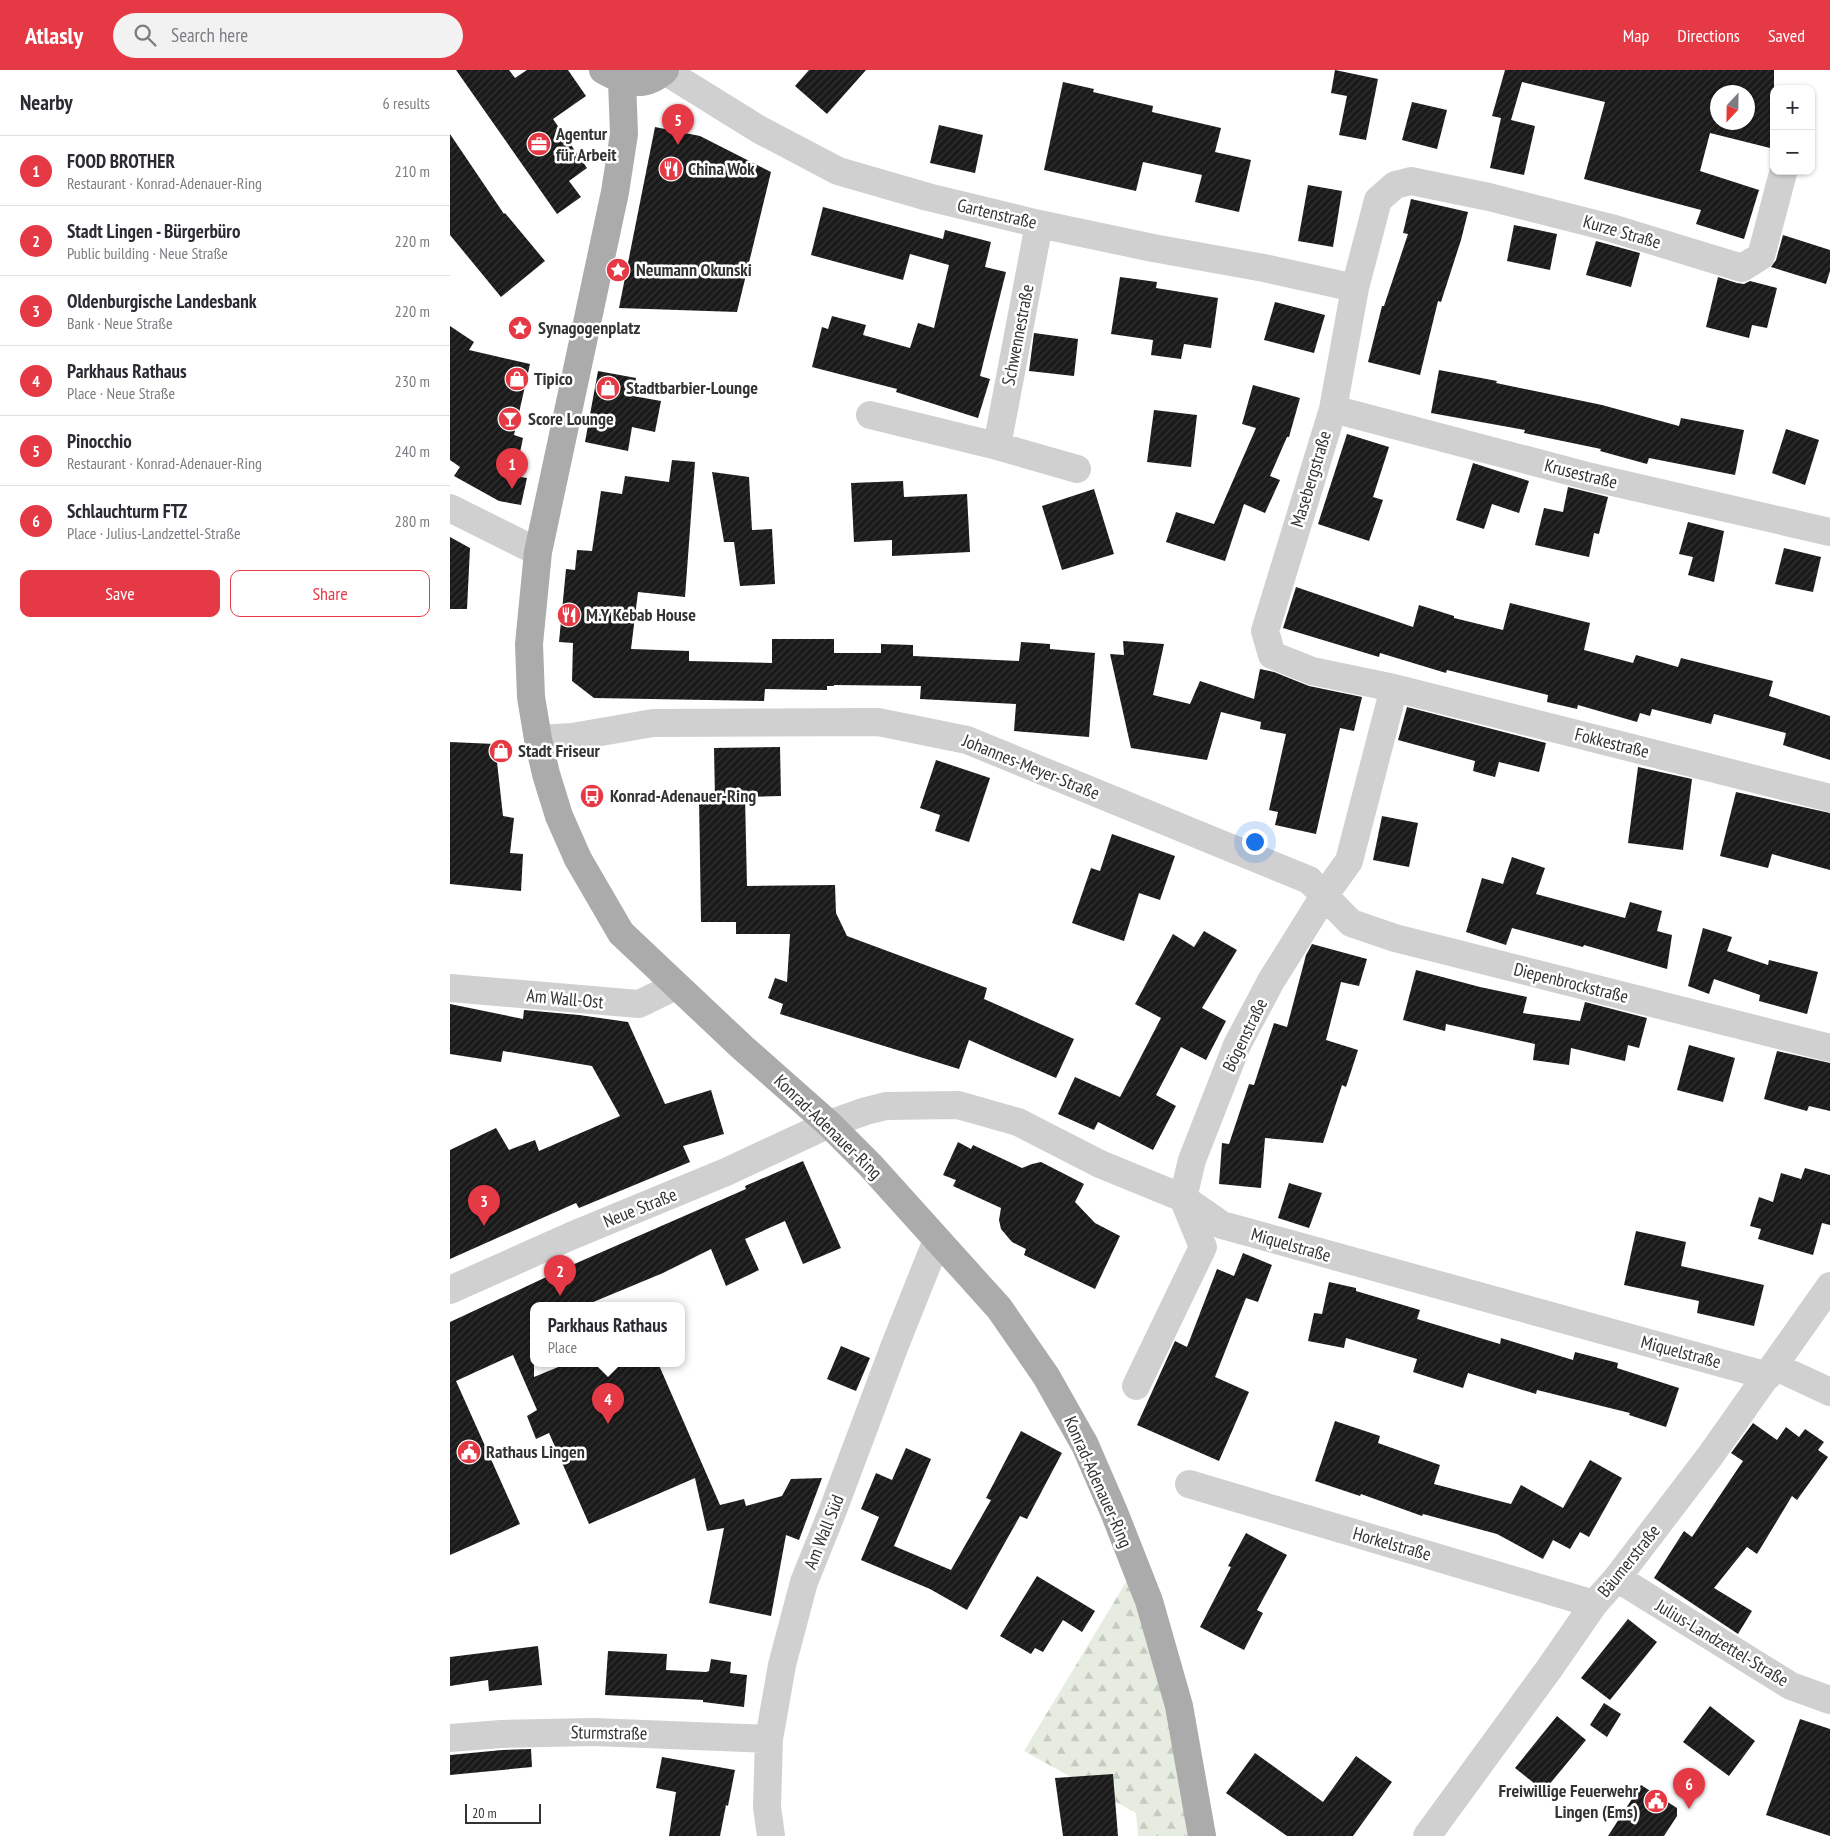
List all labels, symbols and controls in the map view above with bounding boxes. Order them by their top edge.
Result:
search box [113,13,463,58]
text: Atlasly [25,20,83,51]
icon: search [131,21,159,49]
text: Search here [171,23,248,47]
text: Map [1623,24,1649,47]
text: Directions [1677,24,1740,47]
text: Saved [1768,24,1805,47]
north arrow [1710,85,1755,130]
map controls [1770,85,1815,175]
button: + [1770,85,1815,130]
text: Nearby [20,89,73,116]
text: 6 results [383,93,430,113]
pin: 5 [662,104,694,145]
place label: Agentur für Arbeit [555,122,617,166]
button: − [1770,130,1815,175]
office icon: Agentur für Arbeit [526,131,552,157]
text: FOOD BROTHER [67,149,175,173]
restaurant icon: China Wok [658,156,684,182]
place label: China Wok [688,157,755,180]
text: 1 [32,161,40,181]
text: 210 m [395,161,430,181]
text: Restaurant · Konrad-Adenauer-Ring [67,173,262,193]
street label: Gartenstraße [955,193,1039,234]
street label: Kurze Straße [1581,209,1664,254]
text: Stadt Lingen - Bürgerbüro [67,219,240,243]
text: 2 [32,231,40,251]
text: 220 m [395,231,430,251]
text: Public building · Neue Straße [67,243,228,263]
place icon: Neumann Okunski [605,257,631,283]
place label: Neumann Okunski [636,258,752,281]
street label: Schwennestraße [996,282,1039,387]
text: Oldenburgische Landesbank [67,289,257,313]
text: 3 [32,301,40,321]
text: 220 m [395,301,430,321]
text: Bank · Neue Straße [67,313,173,333]
place icon: Synagogenplatz [507,315,533,341]
place label: Synagogenplatz [538,316,640,339]
text: Parkhaus Rathaus [67,359,187,383]
shop icon: Tipico [504,366,530,392]
place label: Tipico [534,367,573,390]
text: 4 [32,371,40,391]
text: 230 m [395,371,430,391]
shop icon: Stadtbarbier-Lounge [595,375,621,401]
place label: Stadtbarbier-Lounge [626,376,758,399]
text: Place · Neue Straße [67,383,175,403]
bar icon: Score Lounge [497,406,523,432]
place label: Score Lounge [528,407,614,430]
street label: Masebergstraße [1285,428,1336,530]
text: Pinocchio [67,429,132,453]
text: 5 [32,441,40,461]
text: 240 m [395,441,430,461]
pin: 1 [496,448,528,489]
text: Restaurant · Konrad-Adenauer-Ring [67,453,262,473]
street label: Krusestraße [1542,453,1620,494]
text: Schlauchturm FTZ [67,499,187,523]
text: 6 [32,511,40,531]
text: 280 m [395,511,430,531]
text: Place · Julius-Landzettel-Straße [67,523,241,543]
button: Save [20,570,220,617]
button: Share [230,570,430,617]
restaurant icon: M.Y Kebab House [556,602,582,628]
place label: M.Y Kebab House [586,603,696,626]
street label: Fokkestraße [1573,722,1652,763]
street label: Johannes-Meyer-Straße [958,728,1103,805]
shop icon: Stadt Friseur [488,738,514,764]
place label: Stadt Friseur [518,739,600,762]
bus stop icon: Konrad-Adenauer-Ring [579,783,605,809]
place label: Konrad-Adenauer-Ring [610,784,756,807]
your location [1242,829,1268,855]
street label: Diepenbrockstraße [1511,957,1631,1008]
street label: Am Wall-Ost [526,984,604,1013]
street label: Bögenstraße [1217,994,1272,1075]
street label: Konrad-Adenauer-Ring [770,1069,887,1184]
street label: Neue Straße [600,1182,680,1233]
pin: 3 [468,1185,500,1226]
street label: Miquelstraße [1249,1222,1334,1267]
pin: 2 [544,1255,576,1296]
popup [530,1302,685,1367]
text: Parkhaus Rathaus [548,1313,667,1337]
street label: Miquelstraße [1639,1330,1724,1373]
text: Place [548,1337,577,1357]
pin: 4 [592,1383,624,1424]
street label: Konrad-Adenauer-Ring [1059,1413,1138,1551]
public building icon: Rathaus Lingen [456,1439,482,1465]
place label: Rathaus Lingen [486,1440,585,1463]
street label: Am Wall Süd [798,1491,849,1572]
street label: Bäumerstraße [1592,1520,1665,1602]
street label: Horkelstraße [1350,1521,1434,1566]
street label: Julius-Landzettel-Straße [1651,1593,1793,1691]
street label: Sturmstraße [571,1720,647,1745]
pin: 6 [1673,1768,1705,1809]
place label: Freiwillige Feuerwehr Lingen (Ems) [1499,1779,1639,1823]
public building icon: Freiwillige Feuerwehr Lingen (Ems) [1643,1788,1669,1814]
scale bar [465,1801,541,1824]
text: 20 m [472,1804,497,1822]

